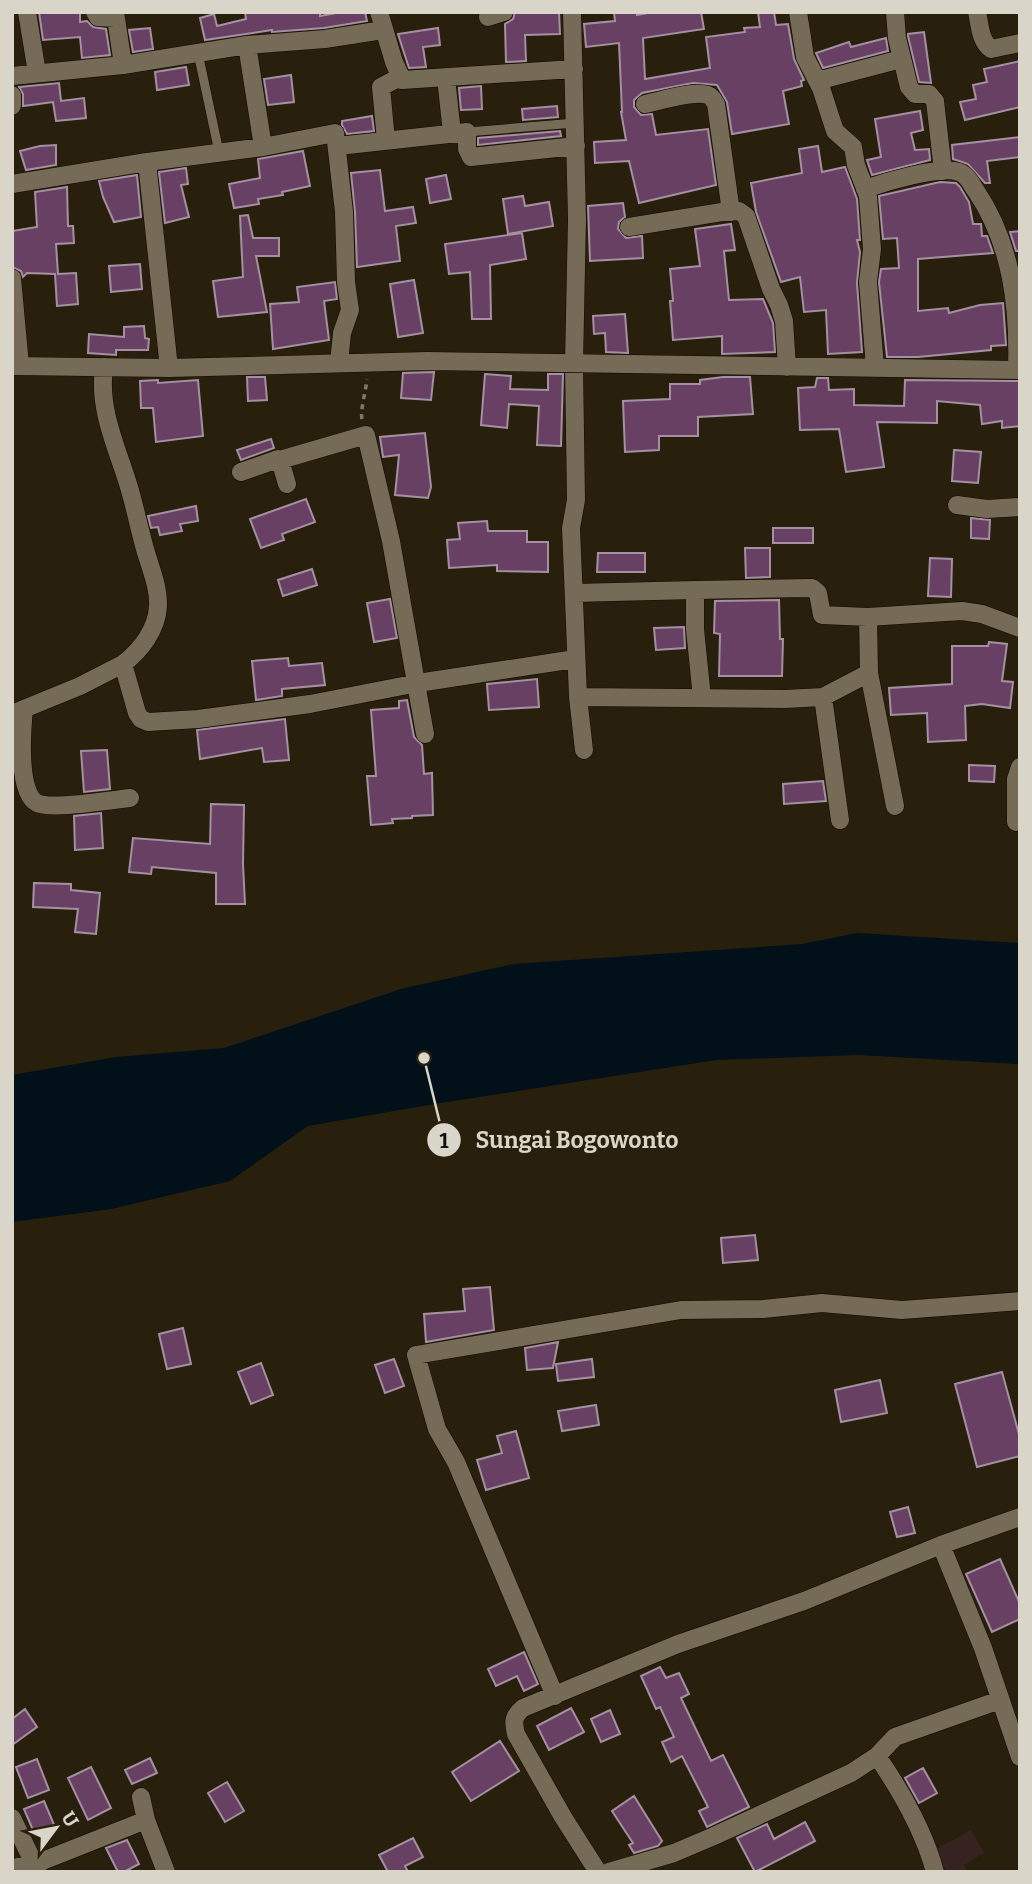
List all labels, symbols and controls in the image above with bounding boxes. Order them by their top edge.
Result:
callout: Sungai Bogowonto [426,1118,692,1162]
text: Sungai Bogowonto [476,1126,678,1154]
text: 1 [439,1128,449,1154]
north arrow [21,1793,91,1863]
text: U [57,1807,83,1831]

